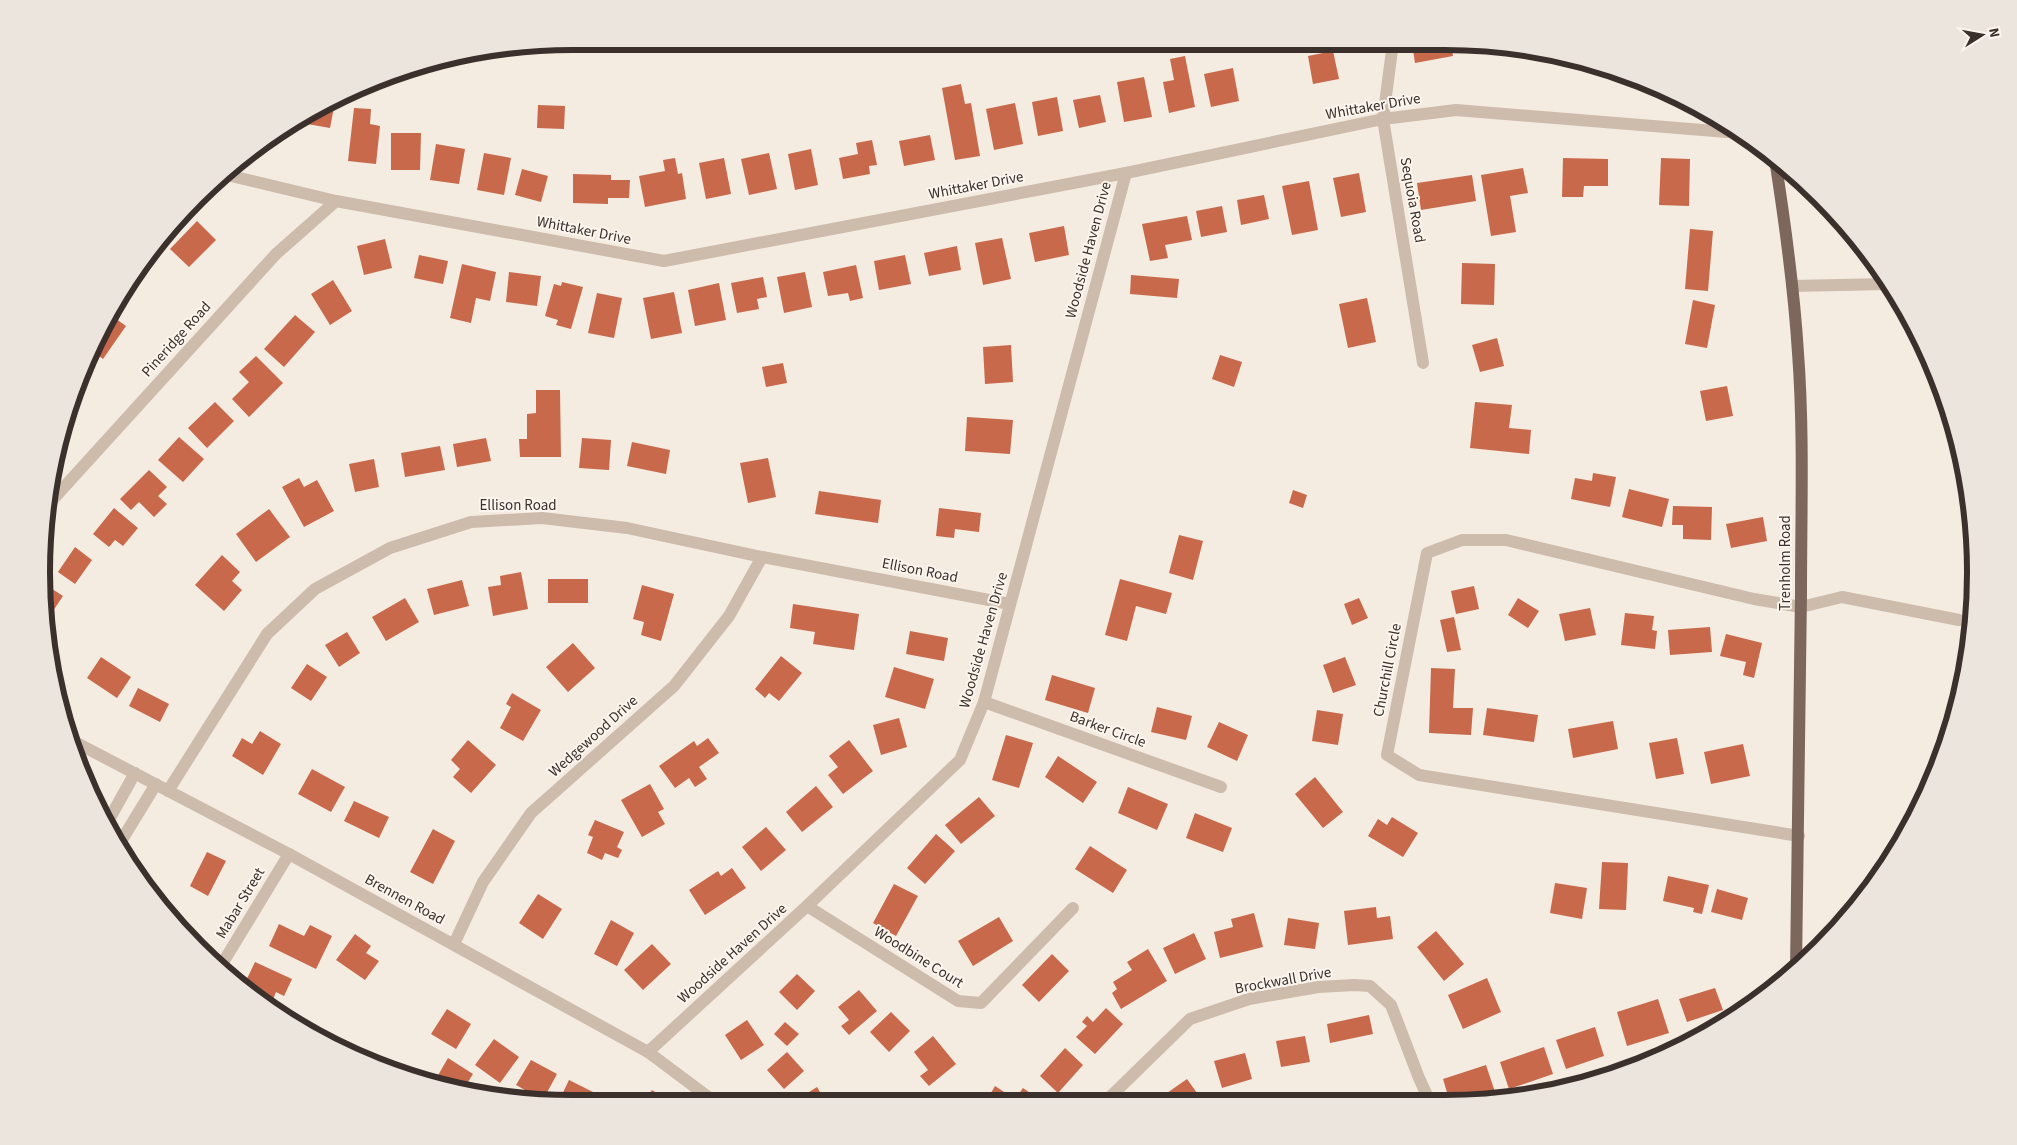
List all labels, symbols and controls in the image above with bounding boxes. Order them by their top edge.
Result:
north arrow [1957,10,2007,60]
text: N [1983,26,2004,39]
street label: Whittaker Drive [1324,88,1422,125]
street label: Sequoia Road [1395,156,1430,245]
street label: Whittaker Drive [927,166,1025,205]
street label: Woodside Haven Drive [1060,180,1117,321]
street label: Whittaker Drive [535,211,633,250]
street label: Pineridge Road [137,297,216,382]
street label: Ellison Road [479,495,557,516]
street label: Trenholm Road [1775,515,1796,611]
street label: Ellison Road [880,553,960,588]
street label: Woodside Haven Drive [954,570,1013,711]
street label: Churchill Circle [1368,622,1407,719]
street label: Wedgewood Drive [544,691,642,782]
street label: Barker Circle [1067,706,1149,753]
street label: Mabar Street [211,864,270,943]
street label: Brennen Road [361,869,449,930]
street label: Woodside Haven Drive [673,899,792,1008]
street label: Woodbine Court [870,921,968,993]
street label: Brockwall Drive [1233,962,1333,999]

